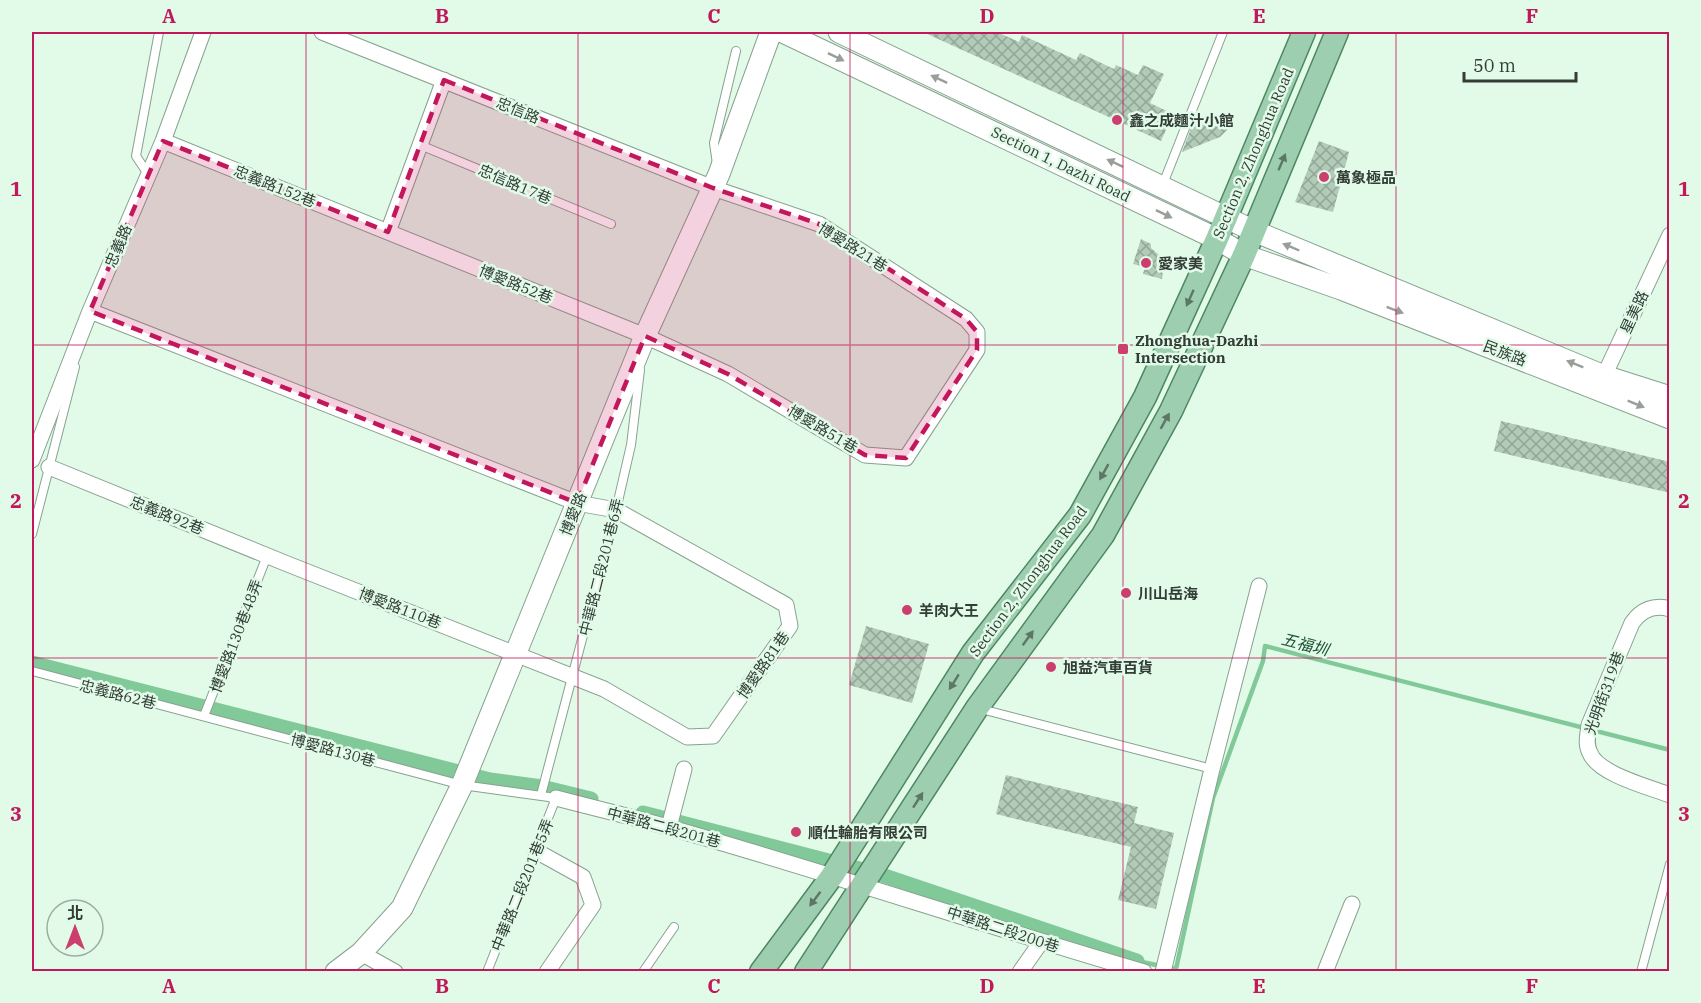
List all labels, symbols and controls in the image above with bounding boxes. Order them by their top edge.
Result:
text: A [162,2,176,29]
text: B [435,2,449,29]
text: C [707,2,721,29]
text: D [979,2,995,29]
text: E [1252,2,1266,29]
text: F [1526,2,1538,29]
scale bar [1464,45,1576,83]
one-way arrow [828,52,845,61]
text: 50 m [1473,54,1516,77]
street label: Section 2, Zhonghua Road [1208,65,1298,241]
one-way arrow [931,75,948,84]
street label: 忠信路 [494,93,542,127]
place label: 鑫之成麵汁小館 [1129,111,1234,130]
marker: 鑫之成麵汁小館 [1110,113,1124,127]
street label: Section 1, Dazhi Road [988,122,1134,206]
one-way arrow [1278,154,1287,171]
one-way arrow [1107,159,1124,168]
street label: 忠信路17巷 [475,160,555,208]
street label: 忠義路152巷 [231,161,319,211]
place label: 萬象極品 [1336,168,1396,187]
marker: 萬象極品 [1317,170,1331,184]
text: 1 [10,175,22,202]
text: 1 [1678,175,1690,202]
one-way arrow [1155,209,1172,218]
street label: 博愛路21巷 [815,218,891,276]
street label: 忠義路 [100,222,136,270]
one-way arrow [1282,242,1300,252]
place label: 愛家美 [1158,254,1203,273]
marker: 愛家美 [1139,256,1153,270]
street label: 博愛路52巷 [476,261,556,307]
street label: 星美路 [1616,288,1652,336]
one-way arrow [1186,289,1195,306]
one-way arrow [1387,305,1405,315]
place label: Zhonghua-Dazhi Intersection [1135,331,1258,367]
street label: 民族路 [1481,336,1529,370]
marker: Zhonghua-Dazhi Intersection [1116,342,1130,356]
one-way arrow [1565,359,1583,369]
one-way arrow [1627,400,1645,410]
street label: 博愛路51巷 [785,401,861,457]
one-way arrow [1160,412,1170,429]
one-way arrow [1099,464,1109,481]
text: 2 [10,487,22,514]
text: 2 [1678,487,1690,514]
street label: 博愛路 [556,490,590,538]
street label: 忠義路92巷 [127,492,207,538]
street label: 中華路二段201巷6弄 [575,496,627,638]
street label: Section 2, Zhonghua Road [965,502,1091,660]
street label: 博愛路130巷48弄 [206,577,266,695]
street label: 博愛路110巷 [356,584,444,632]
place label: 川山岳海 [1138,584,1198,603]
marker: 川山岳海 [1119,586,1133,600]
place label: 羊肉大王 [919,601,979,620]
marker: 羊肉大王 [900,603,914,617]
street label: 博愛路81巷 [733,628,793,702]
water label: 五福圳 [1279,628,1333,660]
one-way arrow [1021,631,1033,646]
street label: 光明街319巷 [1580,649,1628,737]
place label: 旭益汽車百貨 [1063,658,1153,677]
marker: 旭益汽車百貨 [1044,660,1058,674]
one-way arrow [949,674,960,690]
street label: 忠義路62巷 [78,675,158,713]
street label: 博愛路130巷 [289,730,377,770]
one-way arrow [912,792,924,808]
text: 3 [10,800,22,827]
text: 3 [1678,800,1690,827]
street label: 中華路二段201巷 [605,803,723,851]
street label: 中華路二段201巷5弄 [487,816,557,954]
place label: 順仕輪胎有限公司 [808,823,928,842]
marker: 順仕輪胎有限公司 [789,825,803,839]
one-way arrow [808,891,821,907]
north arrow [45,898,105,958]
street label: 中華路二段200巷 [944,902,1062,956]
text: 北 [67,903,83,923]
text: A [162,972,176,999]
text: B [435,972,449,999]
text: C [707,972,721,999]
text: D [979,972,995,999]
text: E [1252,972,1266,999]
text: F [1526,972,1538,999]

